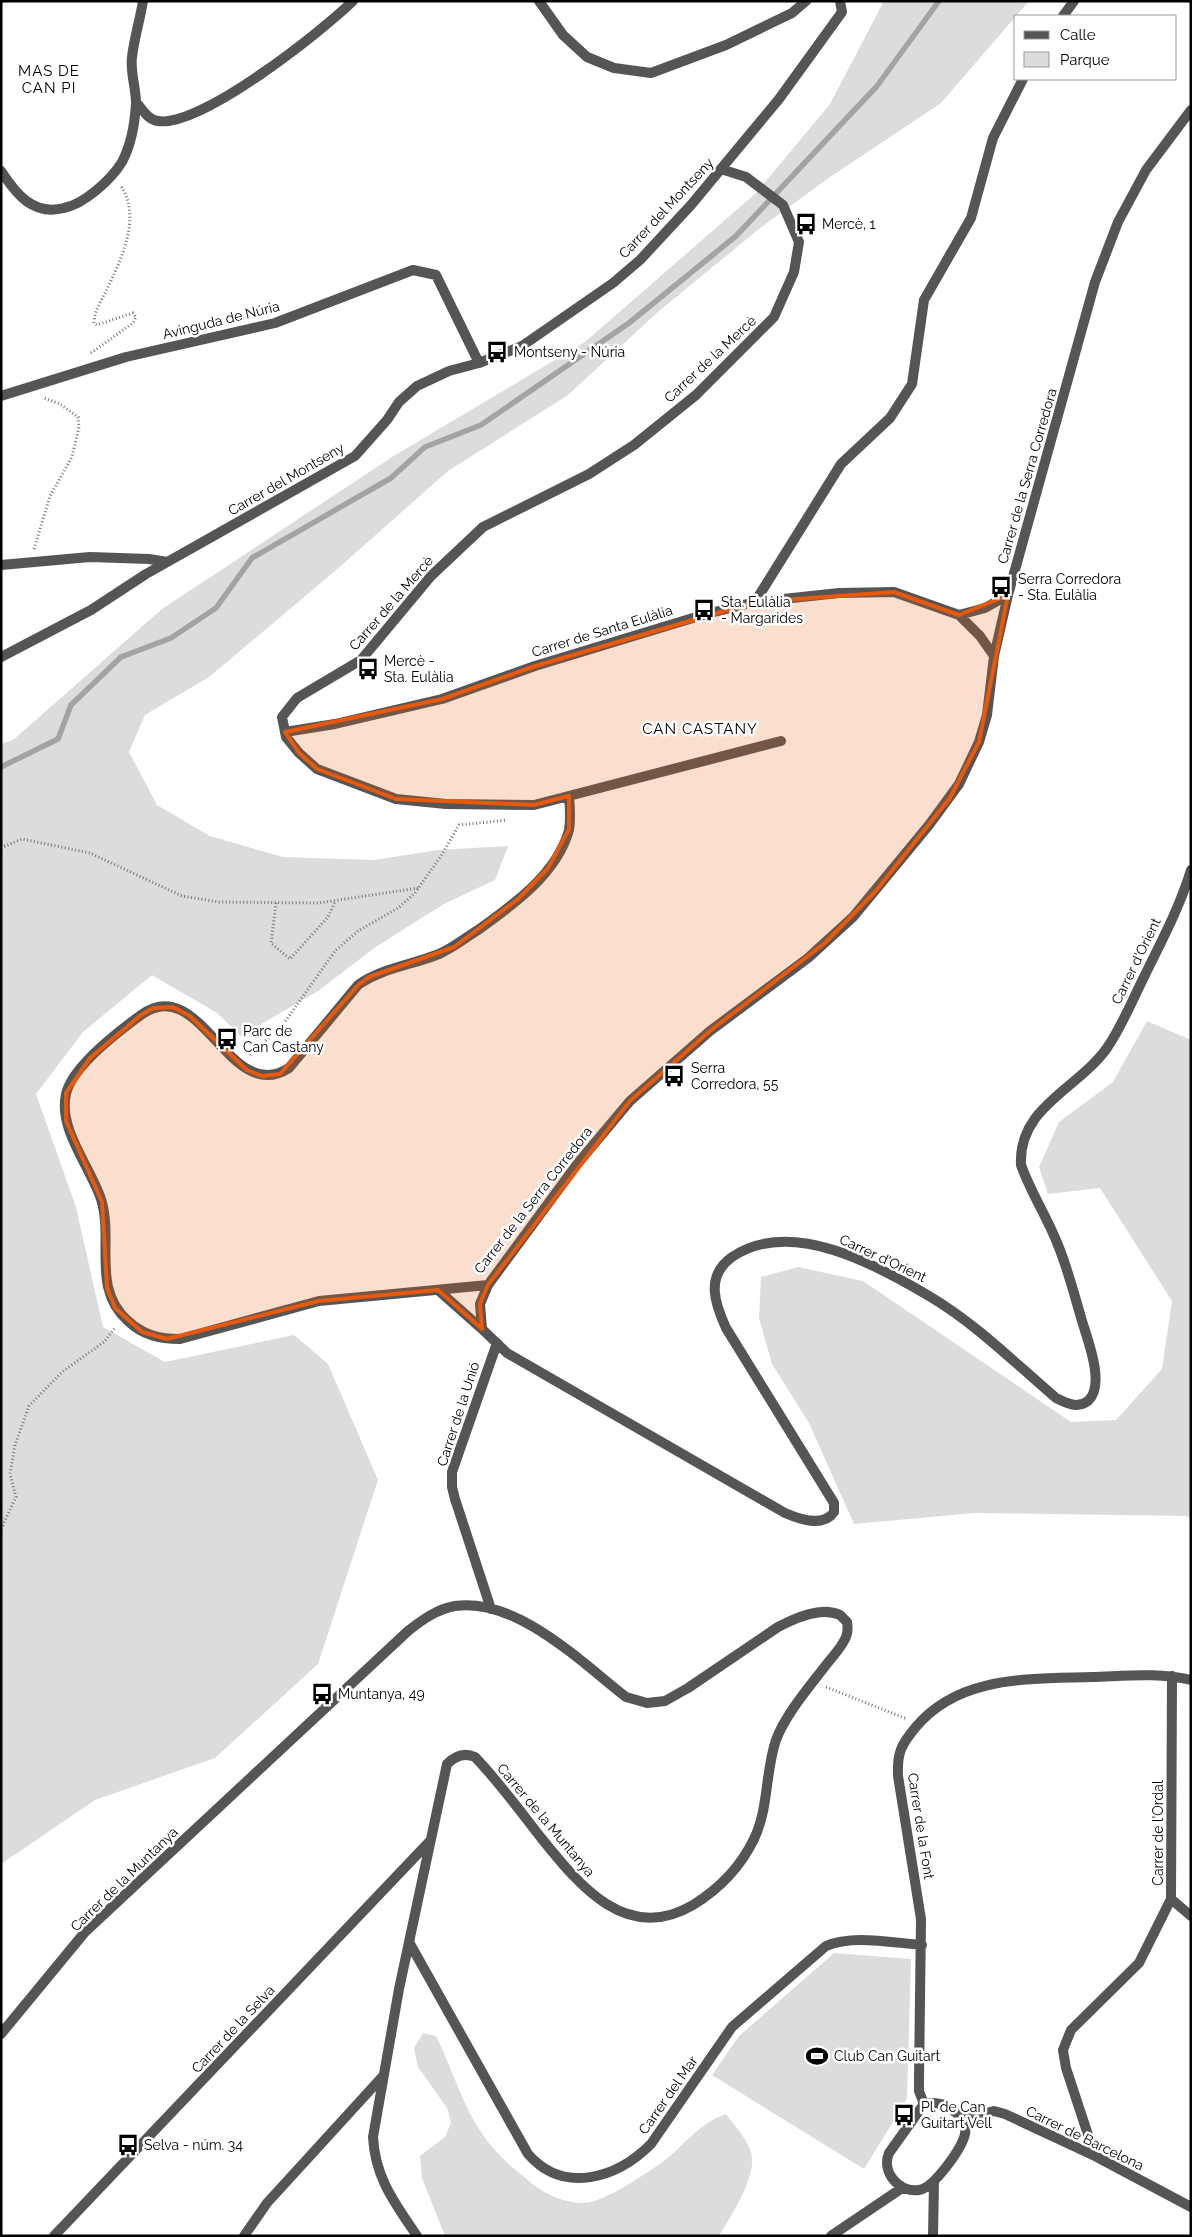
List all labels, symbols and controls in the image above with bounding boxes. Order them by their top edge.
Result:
legend [1014,15,1177,80]
text: Calle [1060,26,1096,44]
text: Parque [1060,51,1110,69]
district label: MAS DE CAN PI [18,62,80,97]
street label: Carrer del Montseny [615,154,717,261]
bus stop icon: Mercè, 1 [793,211,819,237]
place label: Mercè, 1 [822,216,876,232]
street label: Avinguda de Núria [161,298,281,342]
street label: Carrer de la Mercè [661,312,759,406]
bus stop icon: Montseny - Núria [484,339,510,365]
place label: Montseny - Núria [514,344,625,360]
street label: Carrer de la Serra Corredora [994,386,1060,566]
street label: Carrer del Montseny [225,439,347,519]
street label: Carrer de la Mercè [346,553,436,653]
place label: Serra Corredora - Sta. Eulàlia [1018,571,1121,603]
bus stop icon: Serra Corredora - Sta. Eulàlia [988,574,1014,600]
place label: Sta. Eulàlia - Margarides [721,594,803,626]
bus stop icon: Sta. Eulàlia - Margarides [691,597,717,623]
street label: Carrer de Santa Eulàlia [530,602,674,660]
place label: Mercè - Sta. Eulàlia [384,653,454,685]
bus stop icon: Mercè - Sta. Eulàlia [355,656,381,682]
district label: CAN CASTANY [642,720,758,738]
street label: Carrer d'Orient [1108,915,1164,1007]
place label: Parc de Can Castany [243,1023,324,1055]
bus stop icon: Parc de Can Castany [214,1026,240,1052]
place label: Serra Corredora, 55 [691,1060,779,1092]
bus stop icon: Serra Corredora, 55 [661,1063,687,1089]
street label: Carrer de la Serra Corredora [471,1123,595,1277]
street label: Carrer d'Orient [837,1231,929,1285]
street label: Carrer de la Unió [434,1360,482,1468]
bus stop icon: Muntanya, 49 [309,1681,335,1707]
place label: Muntanya, 49 [338,1686,425,1702]
street label: Carrer de la Muntanya [494,1760,598,1880]
street label: Carrer de la Font [905,1772,937,1881]
street label: Carrer de l'Ordal [1150,1780,1166,1886]
street label: Carrer de la Muntanya [67,1824,181,1934]
street label: Carrer de la Selva [188,1982,278,2076]
sports icon: Club Can Guitart [804,2043,830,2069]
place label: Club Can Guitart [834,2048,941,2064]
street label: Carrer del Mar [635,2053,701,2137]
place label: Pl. de Can Guitart Vell [921,2099,992,2131]
bus stop icon: Pl. de Can Guitart Vell [891,2102,917,2128]
street label: Carrer de Barcelona [1023,2103,1147,2173]
bus stop icon: Selva - núm. 34 [115,2132,141,2158]
place label: Selva - núm. 34 [144,2137,243,2153]

